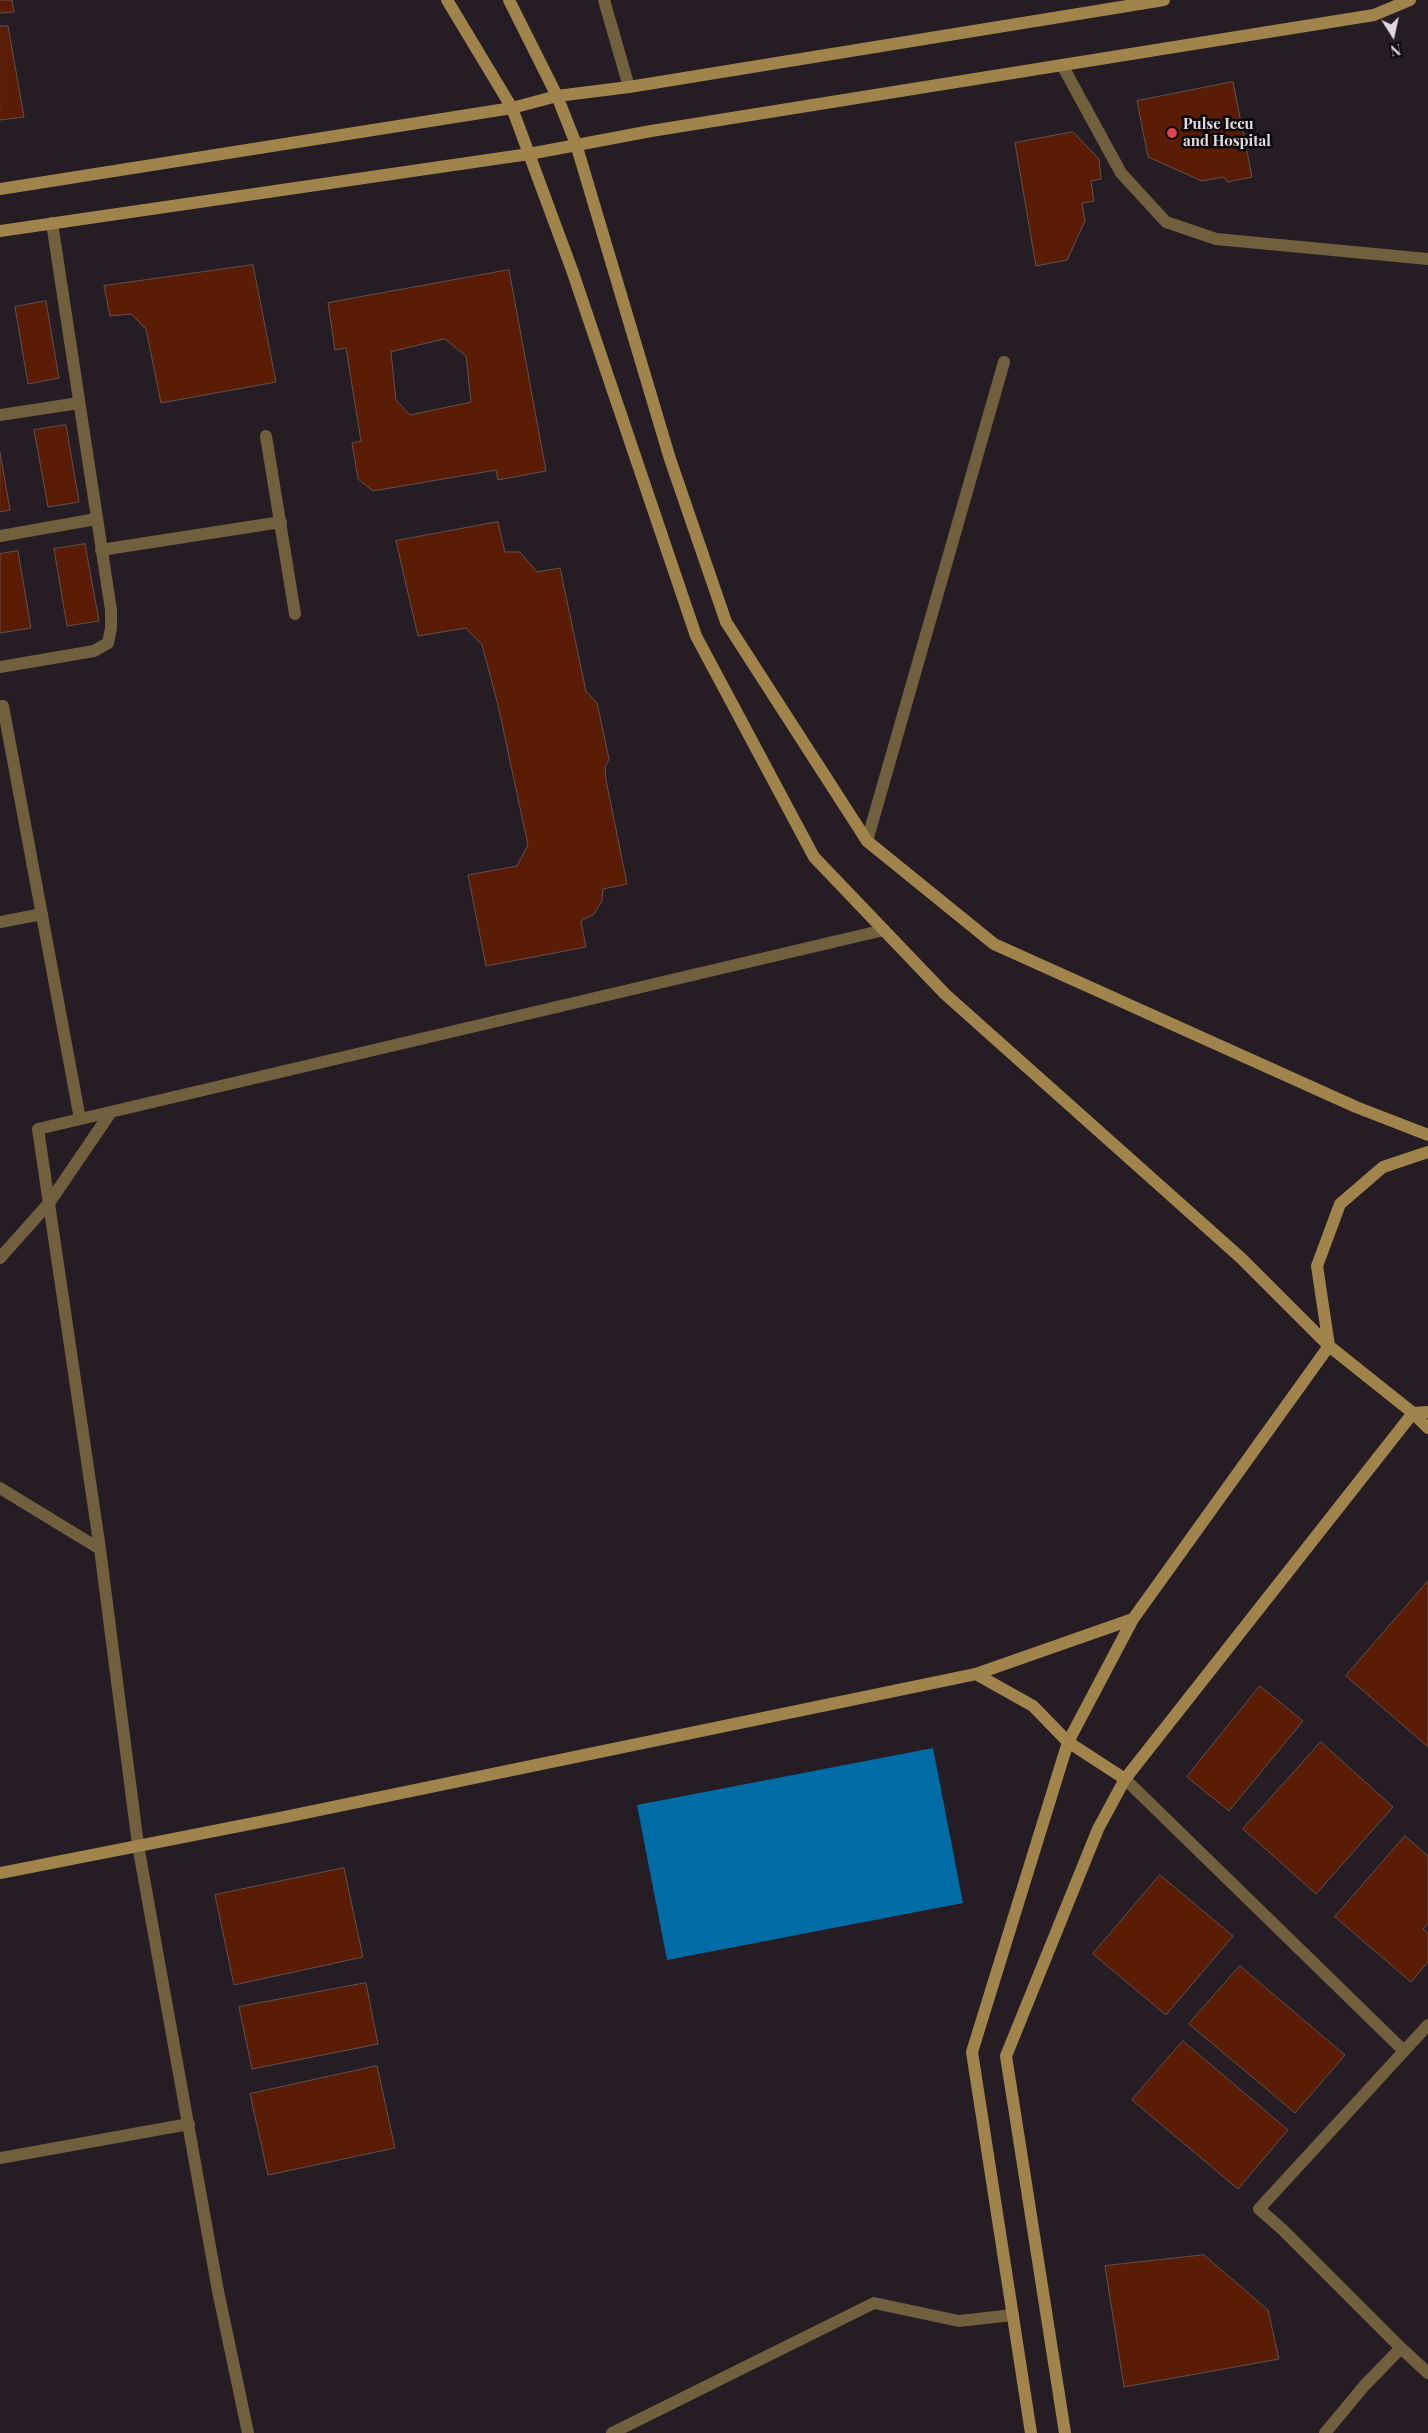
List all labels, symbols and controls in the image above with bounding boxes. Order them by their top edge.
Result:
north arrow [1368,10,1418,60]
text: N [1389,40,1402,60]
place label: Pulse Iccu and Hospital [1183,115,1271,150]
marker: Pulse Iccu and Hospital [1165,126,1179,140]

